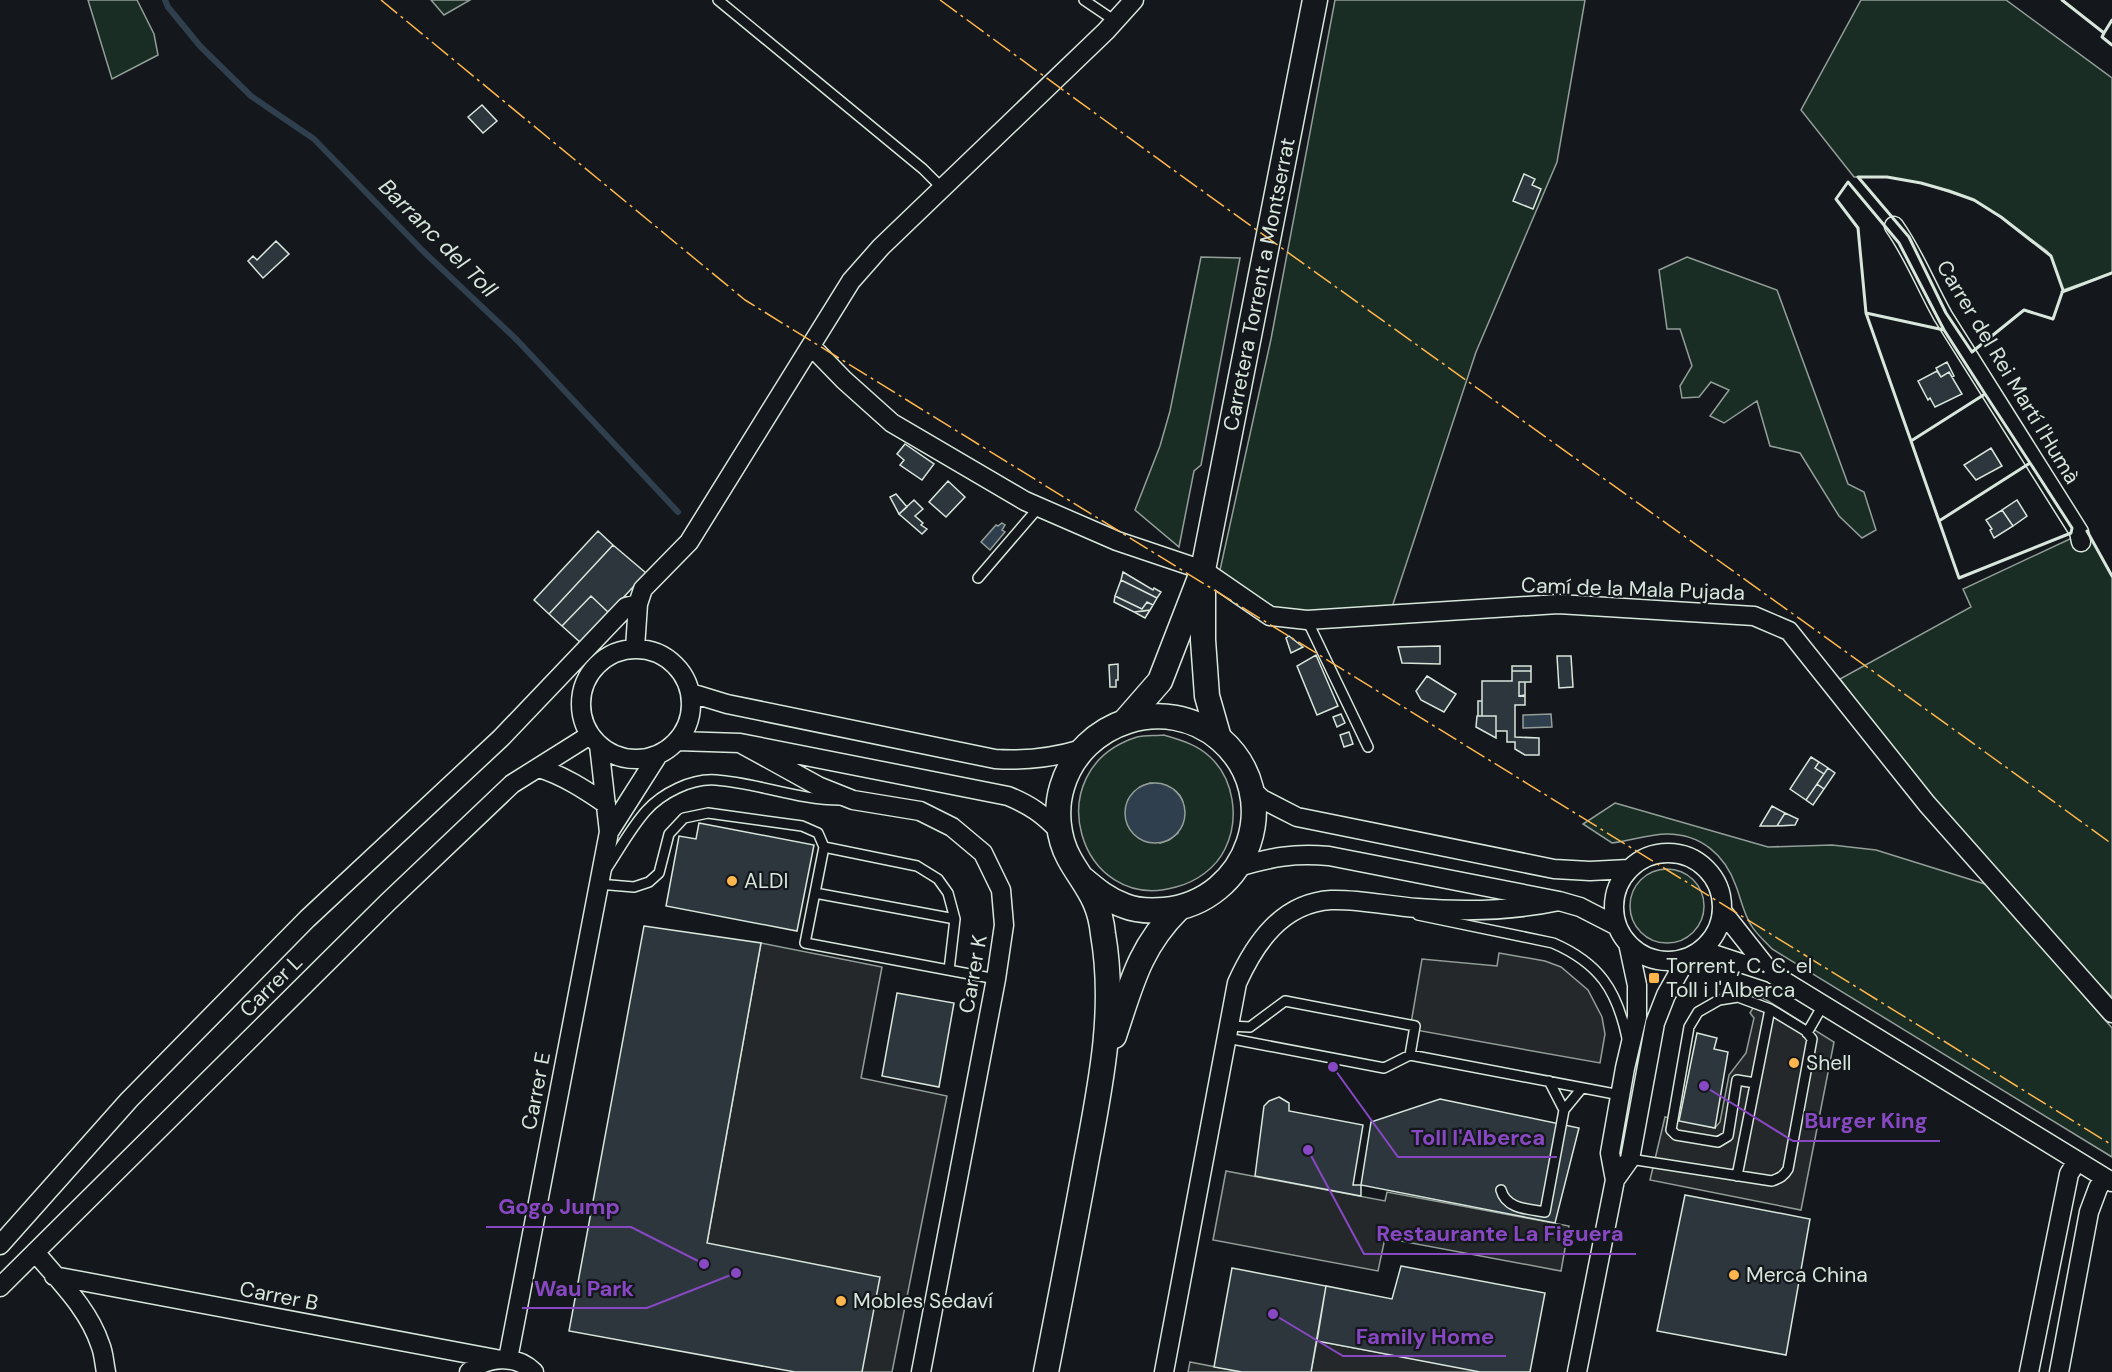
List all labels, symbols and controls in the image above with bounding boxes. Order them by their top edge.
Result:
street label: Carretera Torrent a Montserrat [1217,135,1302,433]
water label: Barranc del Toll [372,172,504,304]
street label: Carrer del Rei Martí l'Humà [1930,255,2086,489]
street label: Camí de la Mala Pujada [1521,571,1745,607]
place label: ALDI [744,867,788,895]
marker: ALDI [725,874,739,888]
street label: Carrer K [952,933,994,1015]
street label: Carrer L [234,949,308,1023]
place label: Torrent, C. C. el Toll i l'Alberca [1666,952,1812,1004]
marker: Torrent, C. C. el Toll i l'Alberca [1647,971,1661,985]
place label: Shell [1806,1049,1852,1077]
street label: Carrer E [515,1050,557,1132]
marker: Shell [1787,1056,1801,1070]
callout: Burger King [1793,1101,1940,1141]
text: Burger King [1804,1106,1928,1135]
callout: Toll l'Alberca [1398,1117,1557,1157]
text: Toll l'Alberca [1411,1123,1545,1152]
callout: Gogo Jump [486,1187,631,1227]
text: Gogo Jump [498,1192,620,1221]
callout: Restaurante La Figuera [1364,1214,1636,1254]
text: Restaurante La Figuera [1376,1219,1624,1248]
place label: Merca China [1746,1261,1868,1289]
callout: Wau Park [522,1268,647,1308]
marker: Merca China [1727,1268,1741,1282]
text: Wau Park [534,1274,634,1303]
street label: Carrer B [237,1275,321,1317]
place label: Mobles Sedaví [853,1287,993,1315]
marker: Mobles Sedaví [834,1294,848,1308]
callout: Family Home [1343,1316,1506,1356]
text: Family Home [1356,1322,1494,1351]

